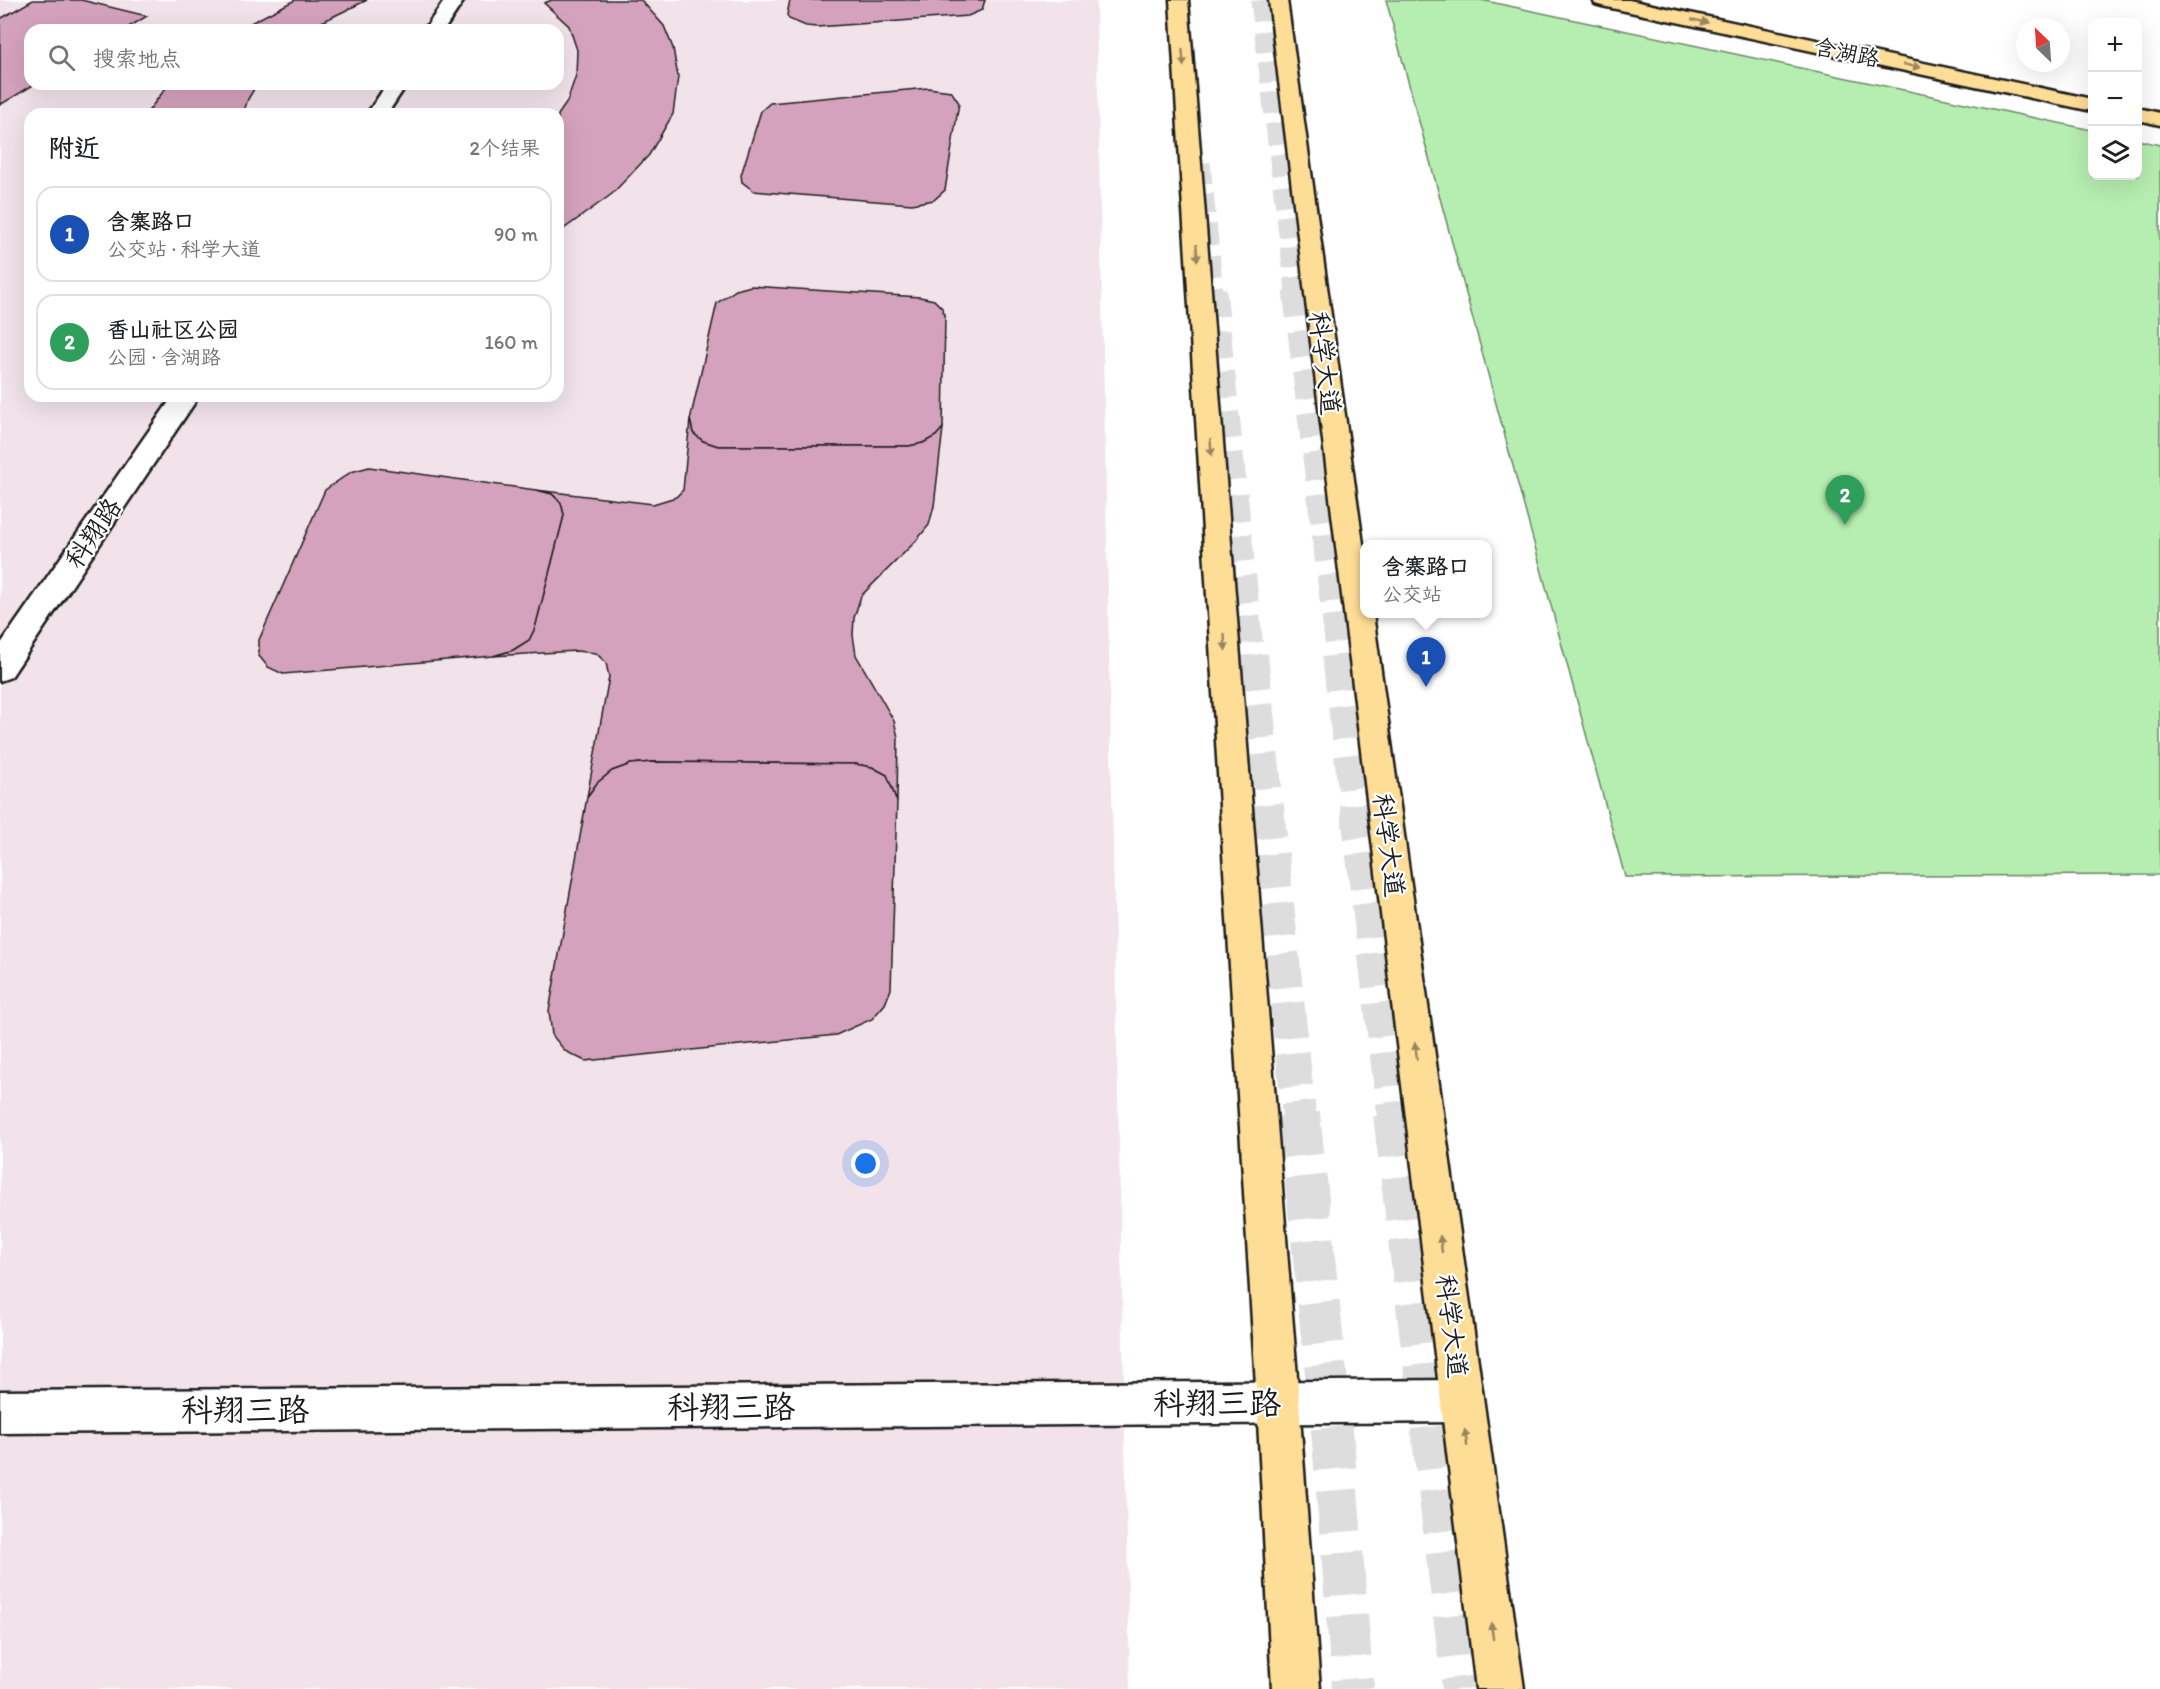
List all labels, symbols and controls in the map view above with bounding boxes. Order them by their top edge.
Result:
one-way arrow [1691,17,1710,26]
north arrow [2016,18,2070,72]
map controls [2088,18,2142,180]
button: + [2088,18,2142,72]
search box [24,24,564,90]
street label: 含湖路 [1812,32,1882,73]
icon: search [45,41,78,74]
text: 搜索地点 [93,45,181,72]
one-way arrow [1179,49,1188,68]
one-way arrow [1902,62,1921,71]
button: − [2088,72,2142,126]
button: layers [2088,126,2142,180]
text: 附近 [48,132,100,164]
text: 2个结果 [469,136,540,160]
text: 含寨路口 [107,208,195,235]
text: 1 [65,222,74,246]
text: 90 m [494,222,538,246]
text: 公交站 · 科学大道 [107,237,261,261]
one-way arrow [1192,243,1202,262]
street label: 科学大道 [1303,309,1347,417]
text: 香山社区公园 [107,316,239,343]
text: 2 [64,330,75,354]
text: 160 m [485,330,538,354]
text: 公园 · 含湖路 [107,345,221,369]
one-way arrow [1206,438,1216,457]
pin: 2 [1826,476,1864,525]
street label: 科翔路 [58,492,128,574]
popup [1360,540,1492,618]
text: 含寨路口 [1382,553,1470,580]
text: 公交站 [1382,582,1442,606]
one-way arrow [1220,632,1229,651]
pin: 1 [1406,638,1446,687]
street label: 科学大道 [1367,791,1411,899]
one-way arrow [1411,1041,1420,1060]
your location [851,1149,880,1178]
one-way arrow [1436,1235,1446,1254]
street label: 科学大道 [1430,1272,1474,1380]
street label: 科翔三路 [1153,1384,1281,1422]
street label: 科翔三路 [667,1388,795,1426]
street label: 科翔三路 [181,1391,309,1429]
one-way arrow [1462,1428,1471,1447]
one-way arrow [1488,1621,1497,1640]

